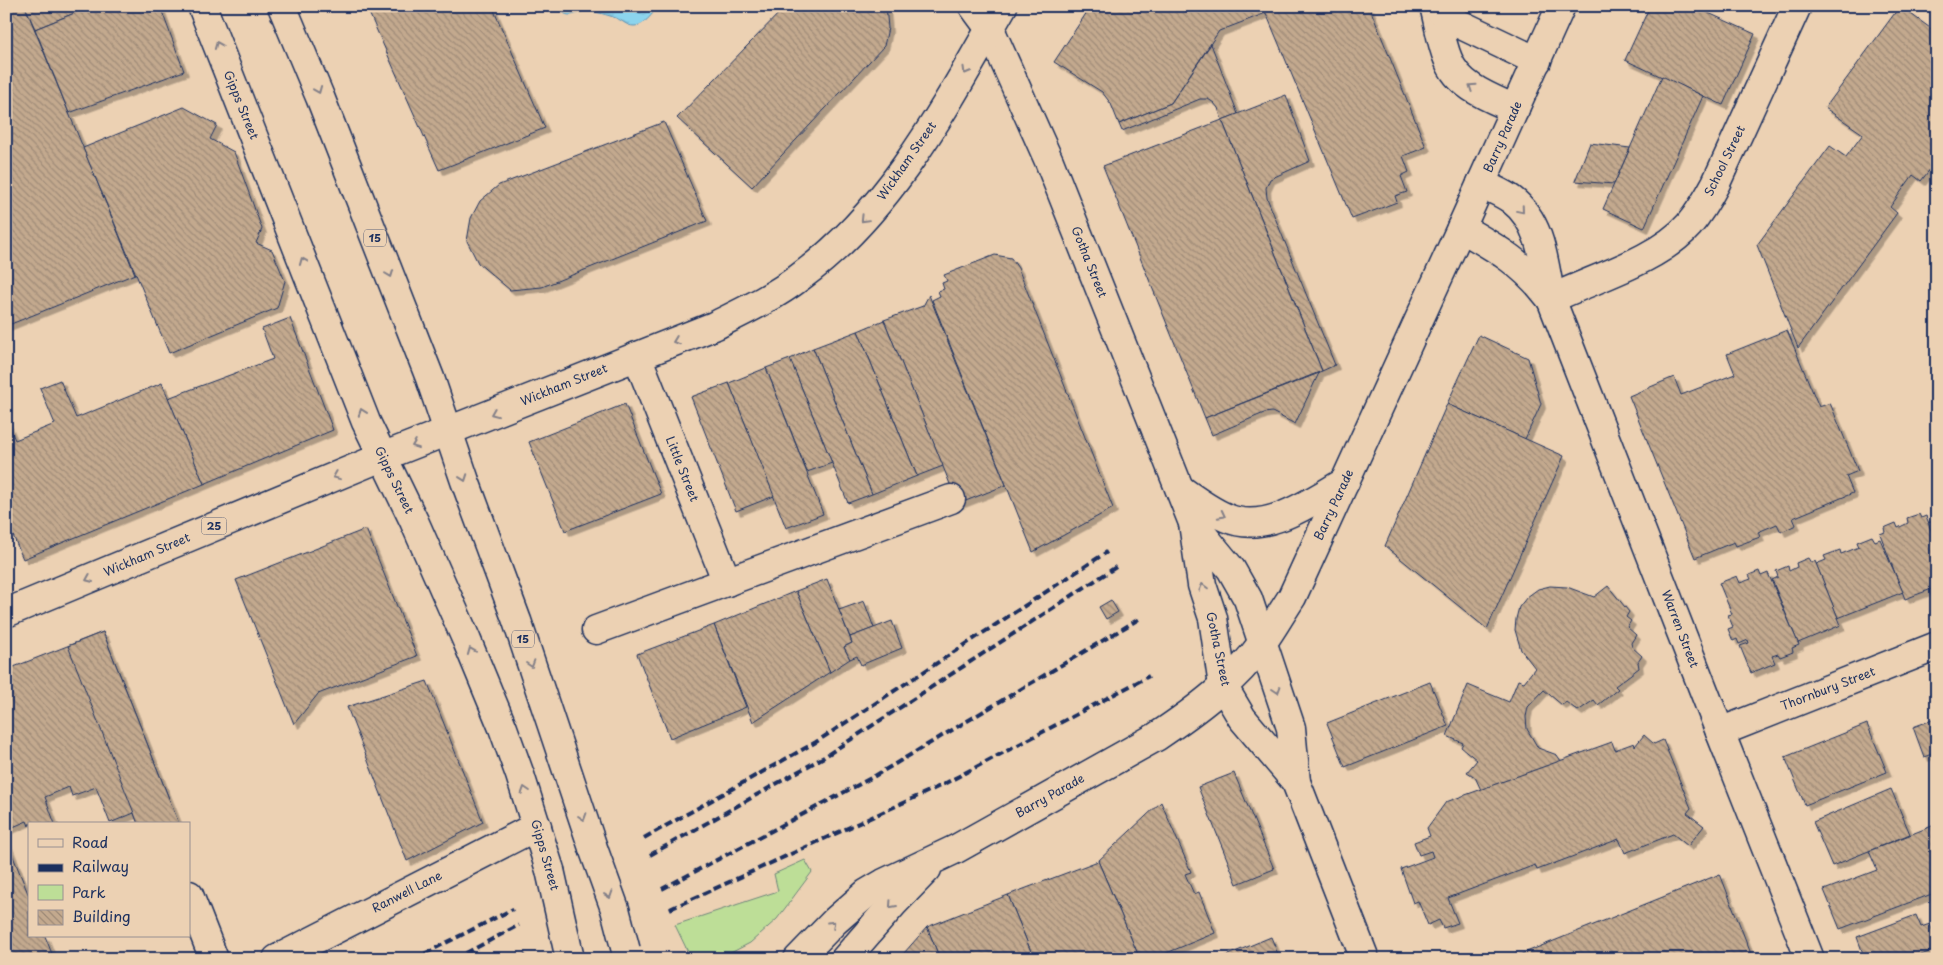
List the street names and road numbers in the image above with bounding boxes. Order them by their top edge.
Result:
street label: Gipps Street [220,67,264,142]
street label: Barry Parade [1478,98,1526,175]
street label: Wickham Street [872,117,940,203]
street label: School Street [1699,122,1749,199]
street label: Gotha Street [1067,223,1113,300]
road number: 15 [364,230,386,247]
street label: Wickham Street [517,358,610,410]
street label: Little Street [662,433,704,504]
street label: Gipps Street [371,443,419,516]
street label: Barry Parade [1309,466,1357,543]
road number: 25 [202,518,226,534]
street label: Wickham Street [101,528,193,580]
street label: Warren Street [1658,587,1704,670]
street label: Gotha Street [1202,610,1236,688]
road number: 15 [512,630,534,648]
street label: Thornbury Street [1778,662,1878,714]
street label: Barry Parade [1012,769,1087,822]
street label: Gipps Street [527,817,565,892]
street label: Ranwell Lane [368,866,445,916]

